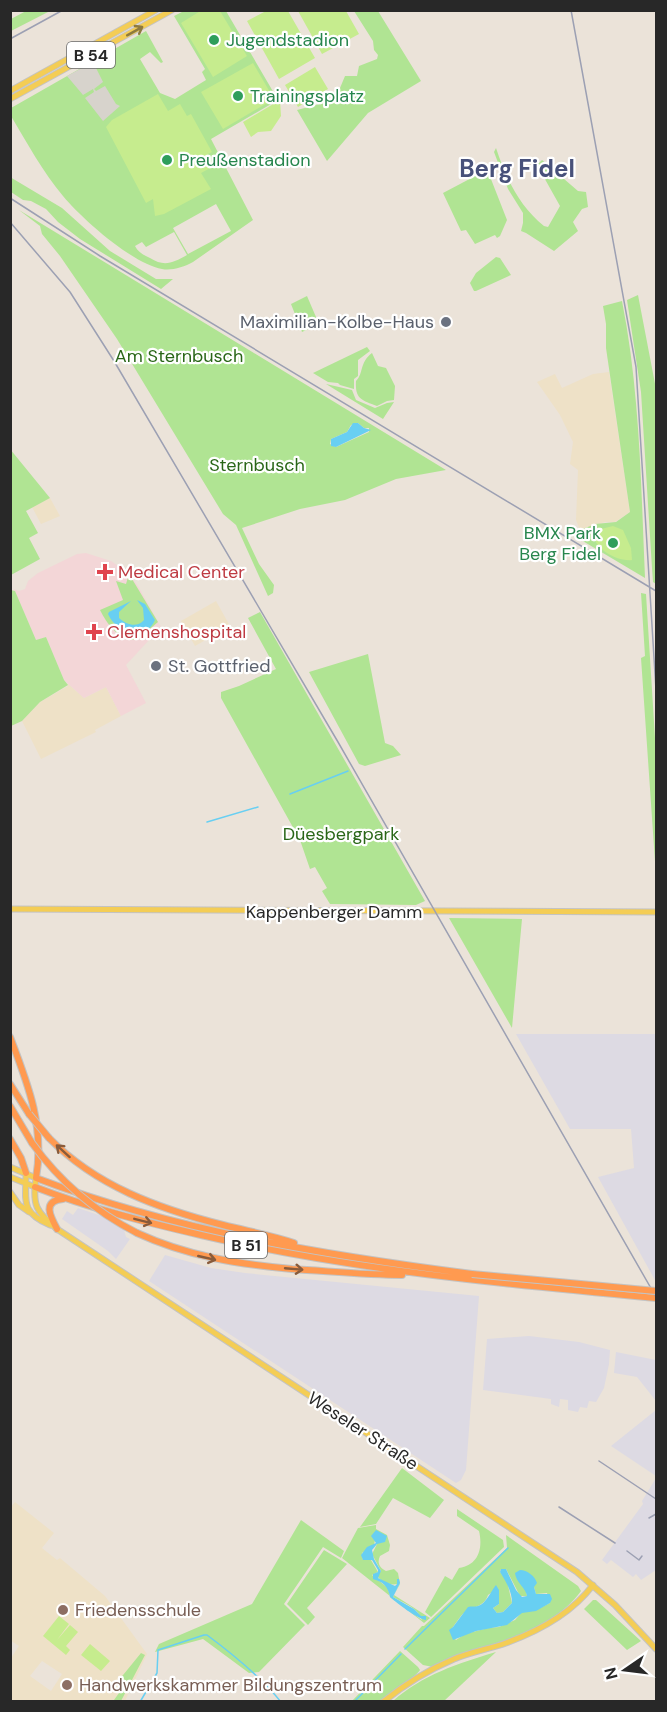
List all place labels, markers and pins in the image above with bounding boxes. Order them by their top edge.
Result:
place label: Jugendstadion [226,28,349,52]
marker: Jugendstadion [207,33,221,47]
place label: Trainingsplatz [250,84,364,108]
marker: Trainingsplatz [231,89,245,103]
place label: Preußenstadion [179,148,311,172]
marker: Preußenstadion [160,153,174,167]
place label: Maximilian-Kolbe-Haus [240,310,434,334]
marker: Maximilian-Kolbe-Haus [439,315,453,329]
place label: BMX Park Berg Fidel [519,521,601,566]
marker: BMX Park Berg Fidel [606,536,620,550]
place label: Medical Center [118,560,245,584]
marker: Medical Center [96,563,114,581]
place label: Clemenshospital [107,620,246,644]
marker: Clemenshospital [85,623,103,641]
place label: St. Gottfried [168,654,271,678]
marker: St. Gottfried [149,659,163,673]
place label: Friedensschule [75,1598,201,1622]
marker: Friedensschule [56,1603,70,1617]
place label: Handwerkskammer Bildungszentrum [79,1673,382,1697]
marker: Handwerkskammer Bildungszentrum [60,1678,74,1692]

